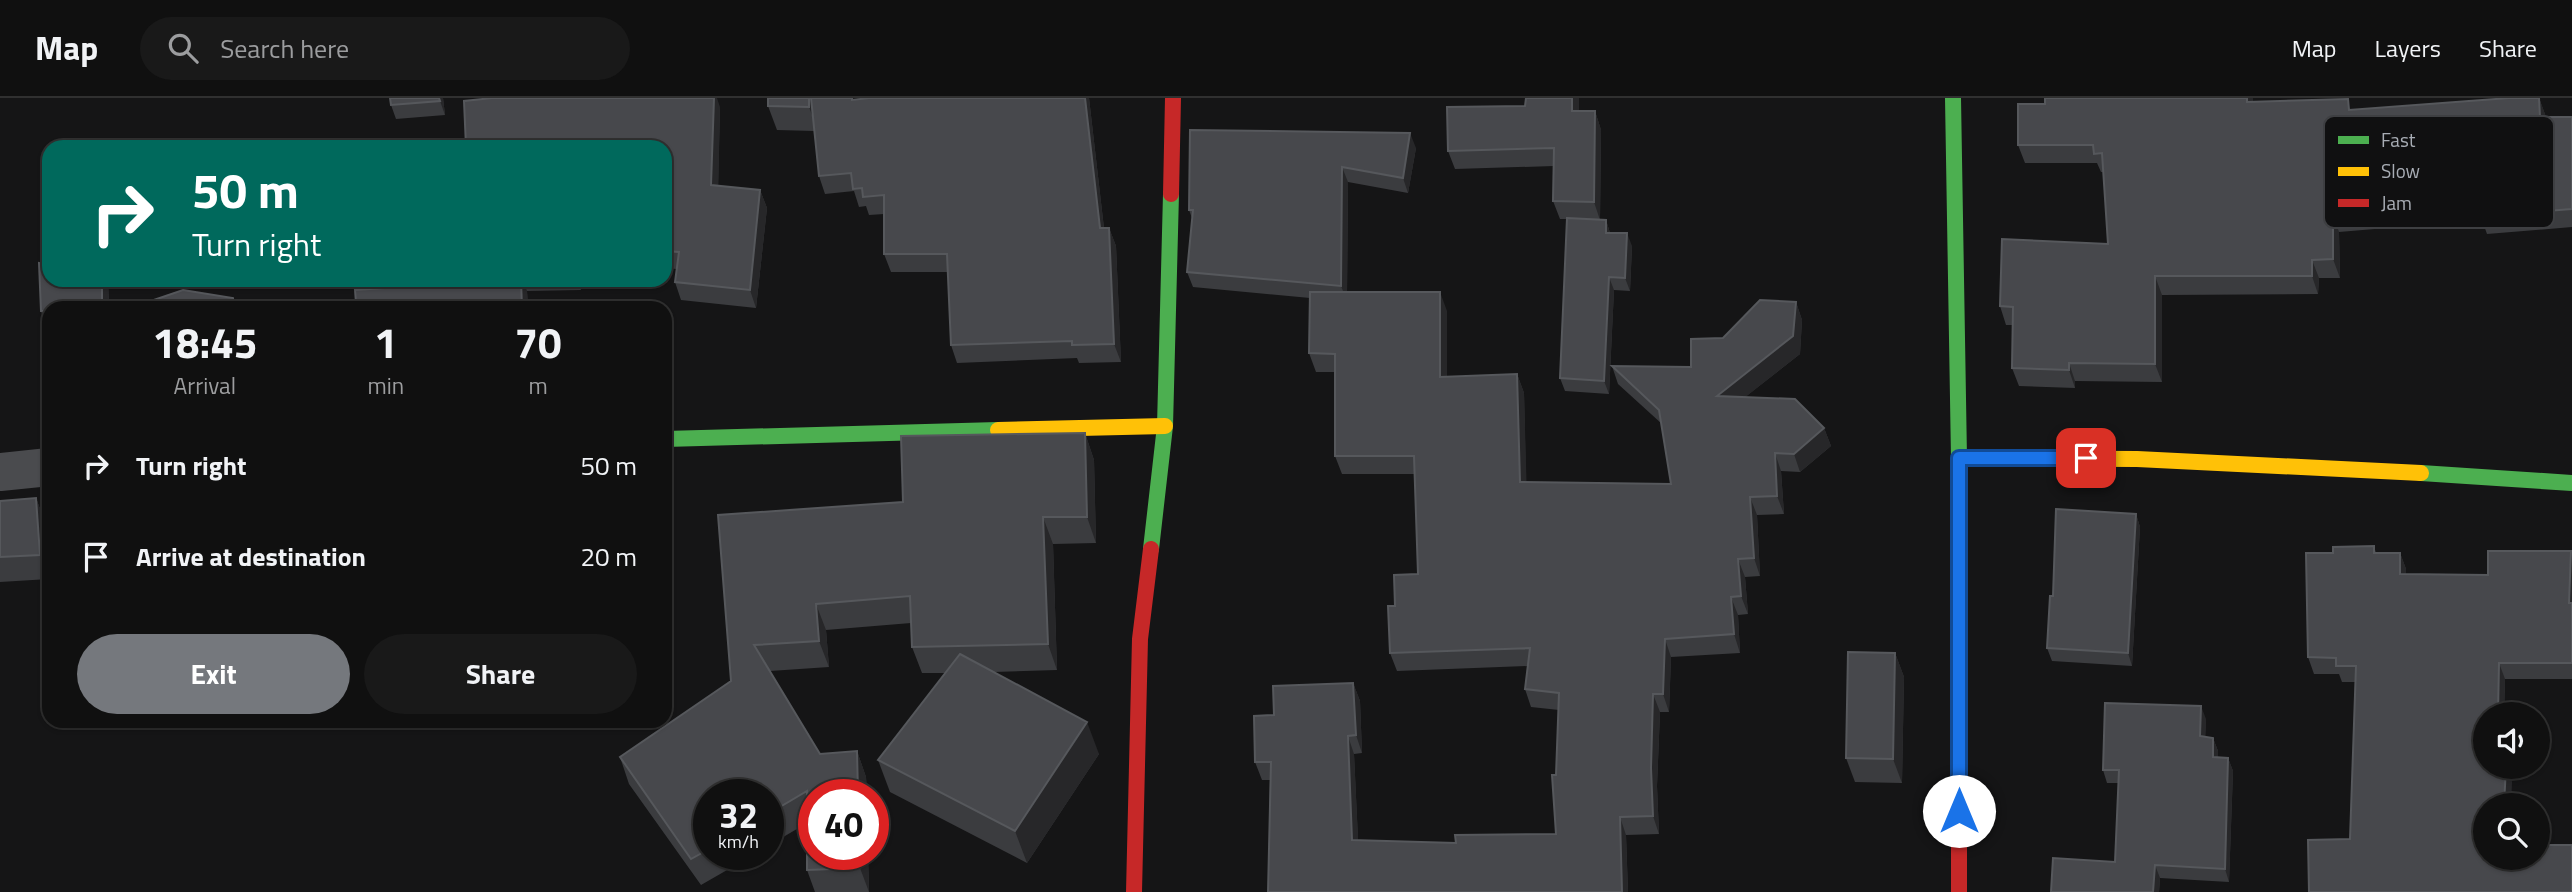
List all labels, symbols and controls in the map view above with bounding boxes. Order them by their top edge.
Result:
search box [140,17,630,80]
text: Map [35,23,98,73]
icon: search [164,29,202,67]
text: Search here [220,29,349,68]
text: Map [2292,30,2337,66]
text: Layers [2375,30,2441,66]
text: Share [2479,30,2537,66]
legend [2324,116,2554,228]
text: Fast [2381,125,2416,154]
text: 50 m [192,152,299,227]
text: Slow [2381,156,2420,185]
icon: right [77,168,168,259]
text: Jam [2381,188,2412,217]
text: Turn right [192,220,321,268]
text: 18:45 [152,310,257,374]
text: 1 [374,310,398,374]
text: 70 [515,310,562,374]
text: Arrival [174,368,236,403]
text: min [368,368,404,403]
text: m [528,368,548,403]
pin [2056,428,2116,488]
icon: arrive [2067,439,2105,477]
text: Turn right [136,446,247,485]
text: 50 m [580,446,637,485]
icon: right [77,447,115,485]
text: Arrive at destination [136,537,366,576]
text: 20 m [580,537,637,576]
icon: arrive [77,538,115,576]
button: Exit [77,634,350,714]
button: Share [364,634,637,714]
map controls [2473,702,2550,870]
button: sound [2473,702,2550,779]
position arrow [1922,774,1996,848]
speed limit sign: 40 [798,779,889,870]
text: 32 [719,788,758,842]
button: search [2473,793,2550,870]
text: km/h [718,828,759,855]

